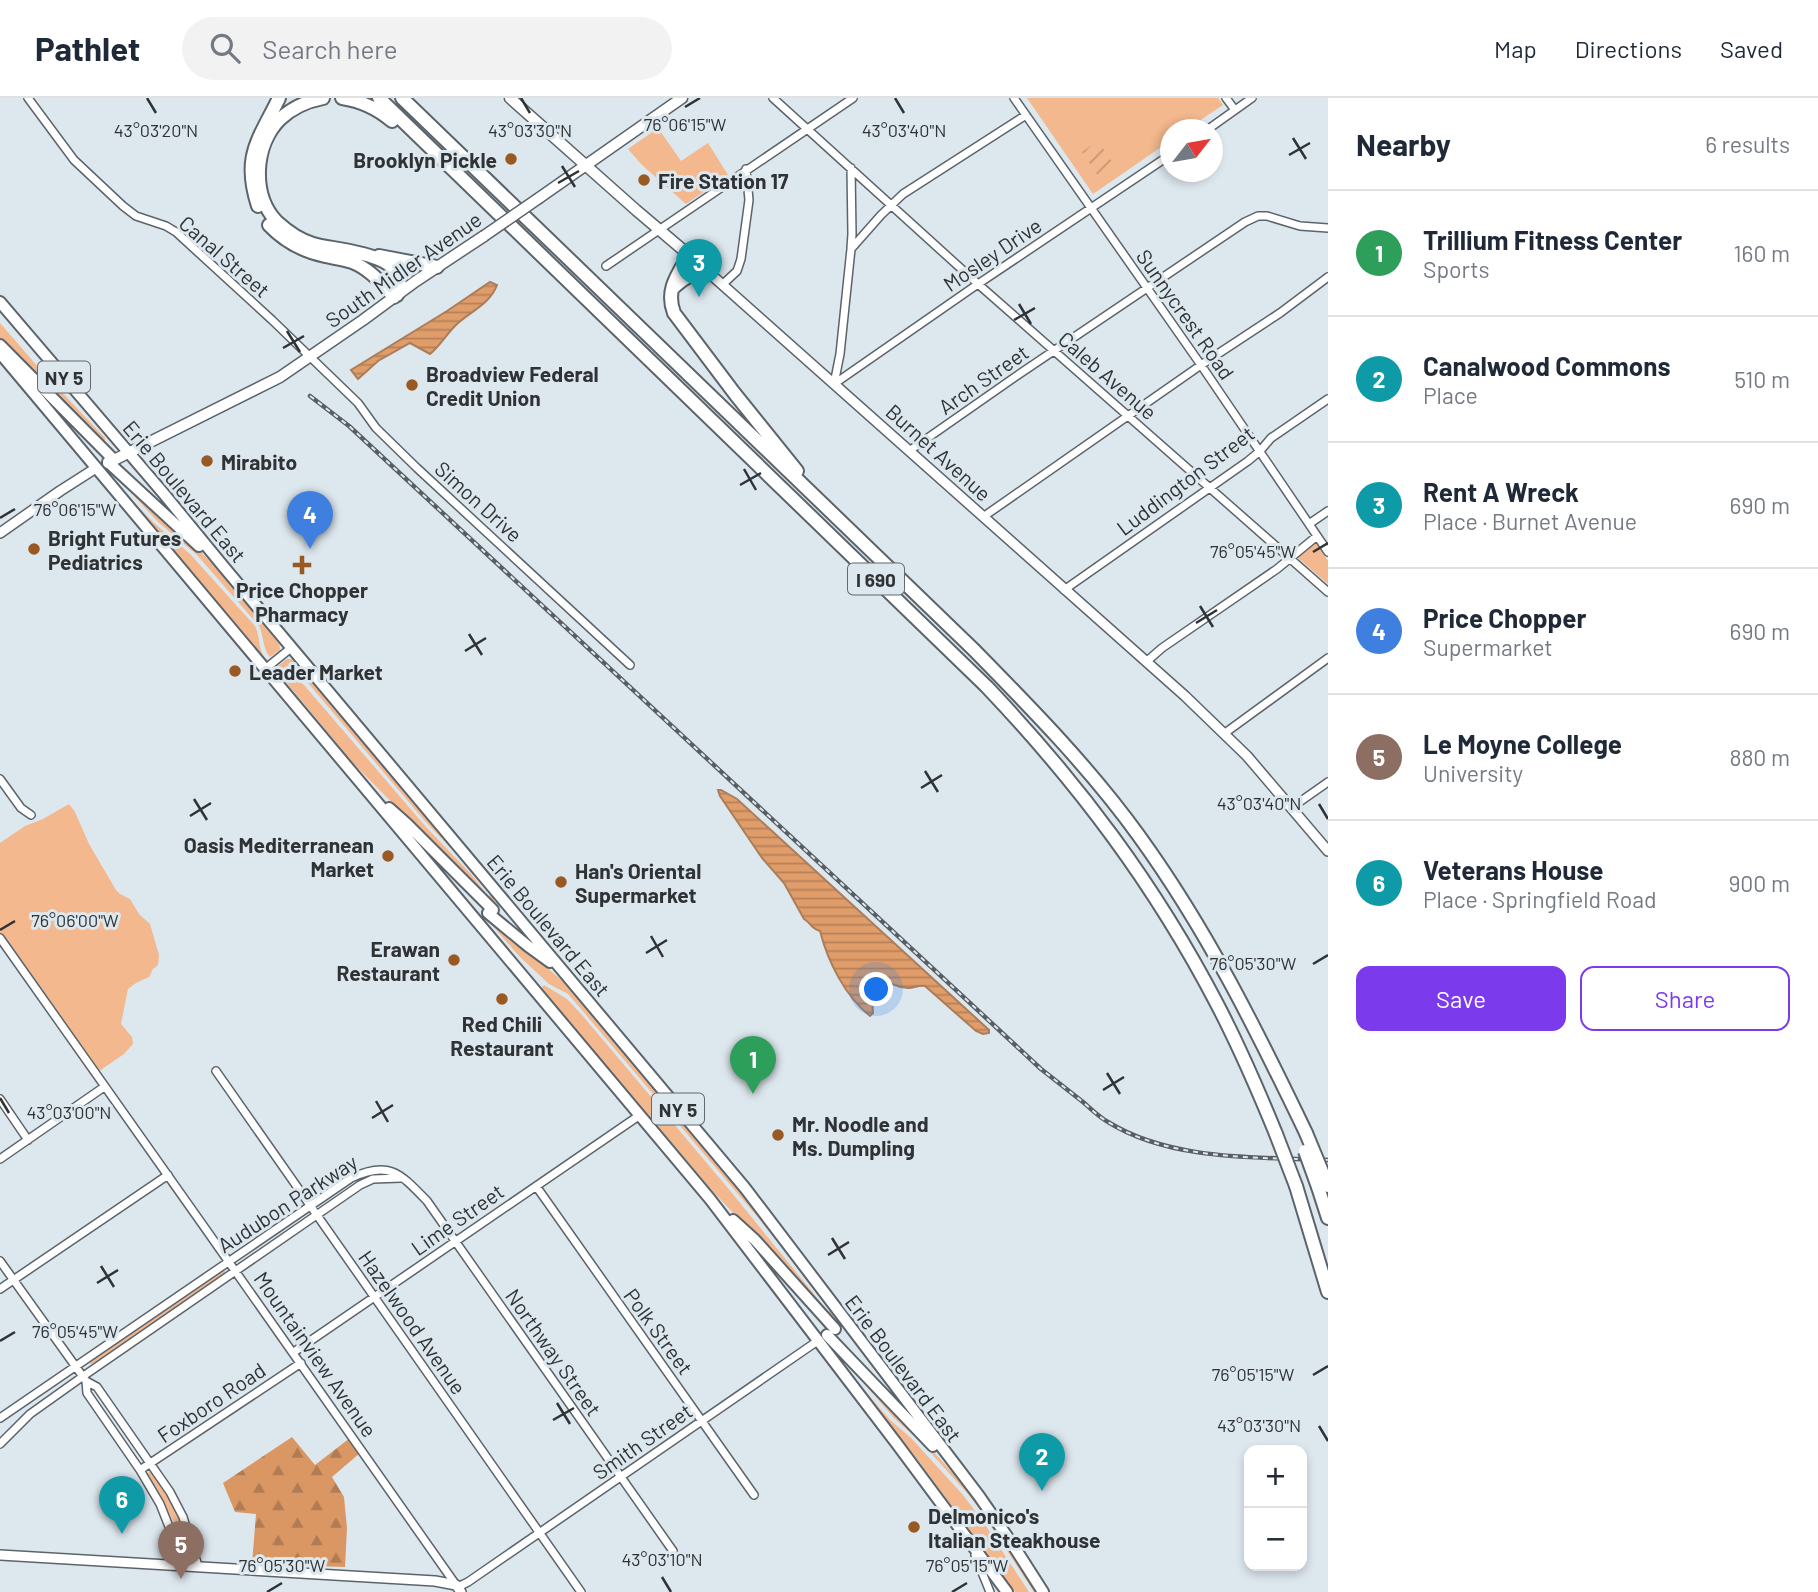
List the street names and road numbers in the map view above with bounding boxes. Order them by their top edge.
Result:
street label: South Midler Avenue [320,206,486,332]
street label: Canal Street [175,210,275,302]
street label: Mosley Drive [938,212,1046,296]
street label: Sunnycrest Road [1132,244,1240,384]
street label: Caleb Avenue [1054,326,1162,424]
street label: Arch Street [933,339,1033,419]
road number: NY 5 [38,362,90,392]
street label: Burnet Avenue [881,398,997,506]
street label: Erie Boulevard East [118,415,252,567]
street label: Luddington Street [1111,420,1259,540]
street label: Simon Drive [430,455,528,547]
road number: I 690 [848,564,904,594]
street label: Erie Boulevard East [482,849,616,1001]
road number: NY 5 [652,1093,704,1124]
street label: Audubon Parkway [212,1148,362,1257]
street label: Lime Street [406,1178,508,1260]
street label: Hazelwood Avenue [354,1245,472,1399]
street label: Mountainview Avenue [249,1266,383,1442]
street label: Polk Street [619,1283,699,1379]
street label: Northway Street [501,1284,607,1420]
street label: Erie Boulevard East [841,1290,967,1446]
street label: Foxboro Road [152,1357,270,1447]
street label: Smith Street [588,1398,696,1484]

